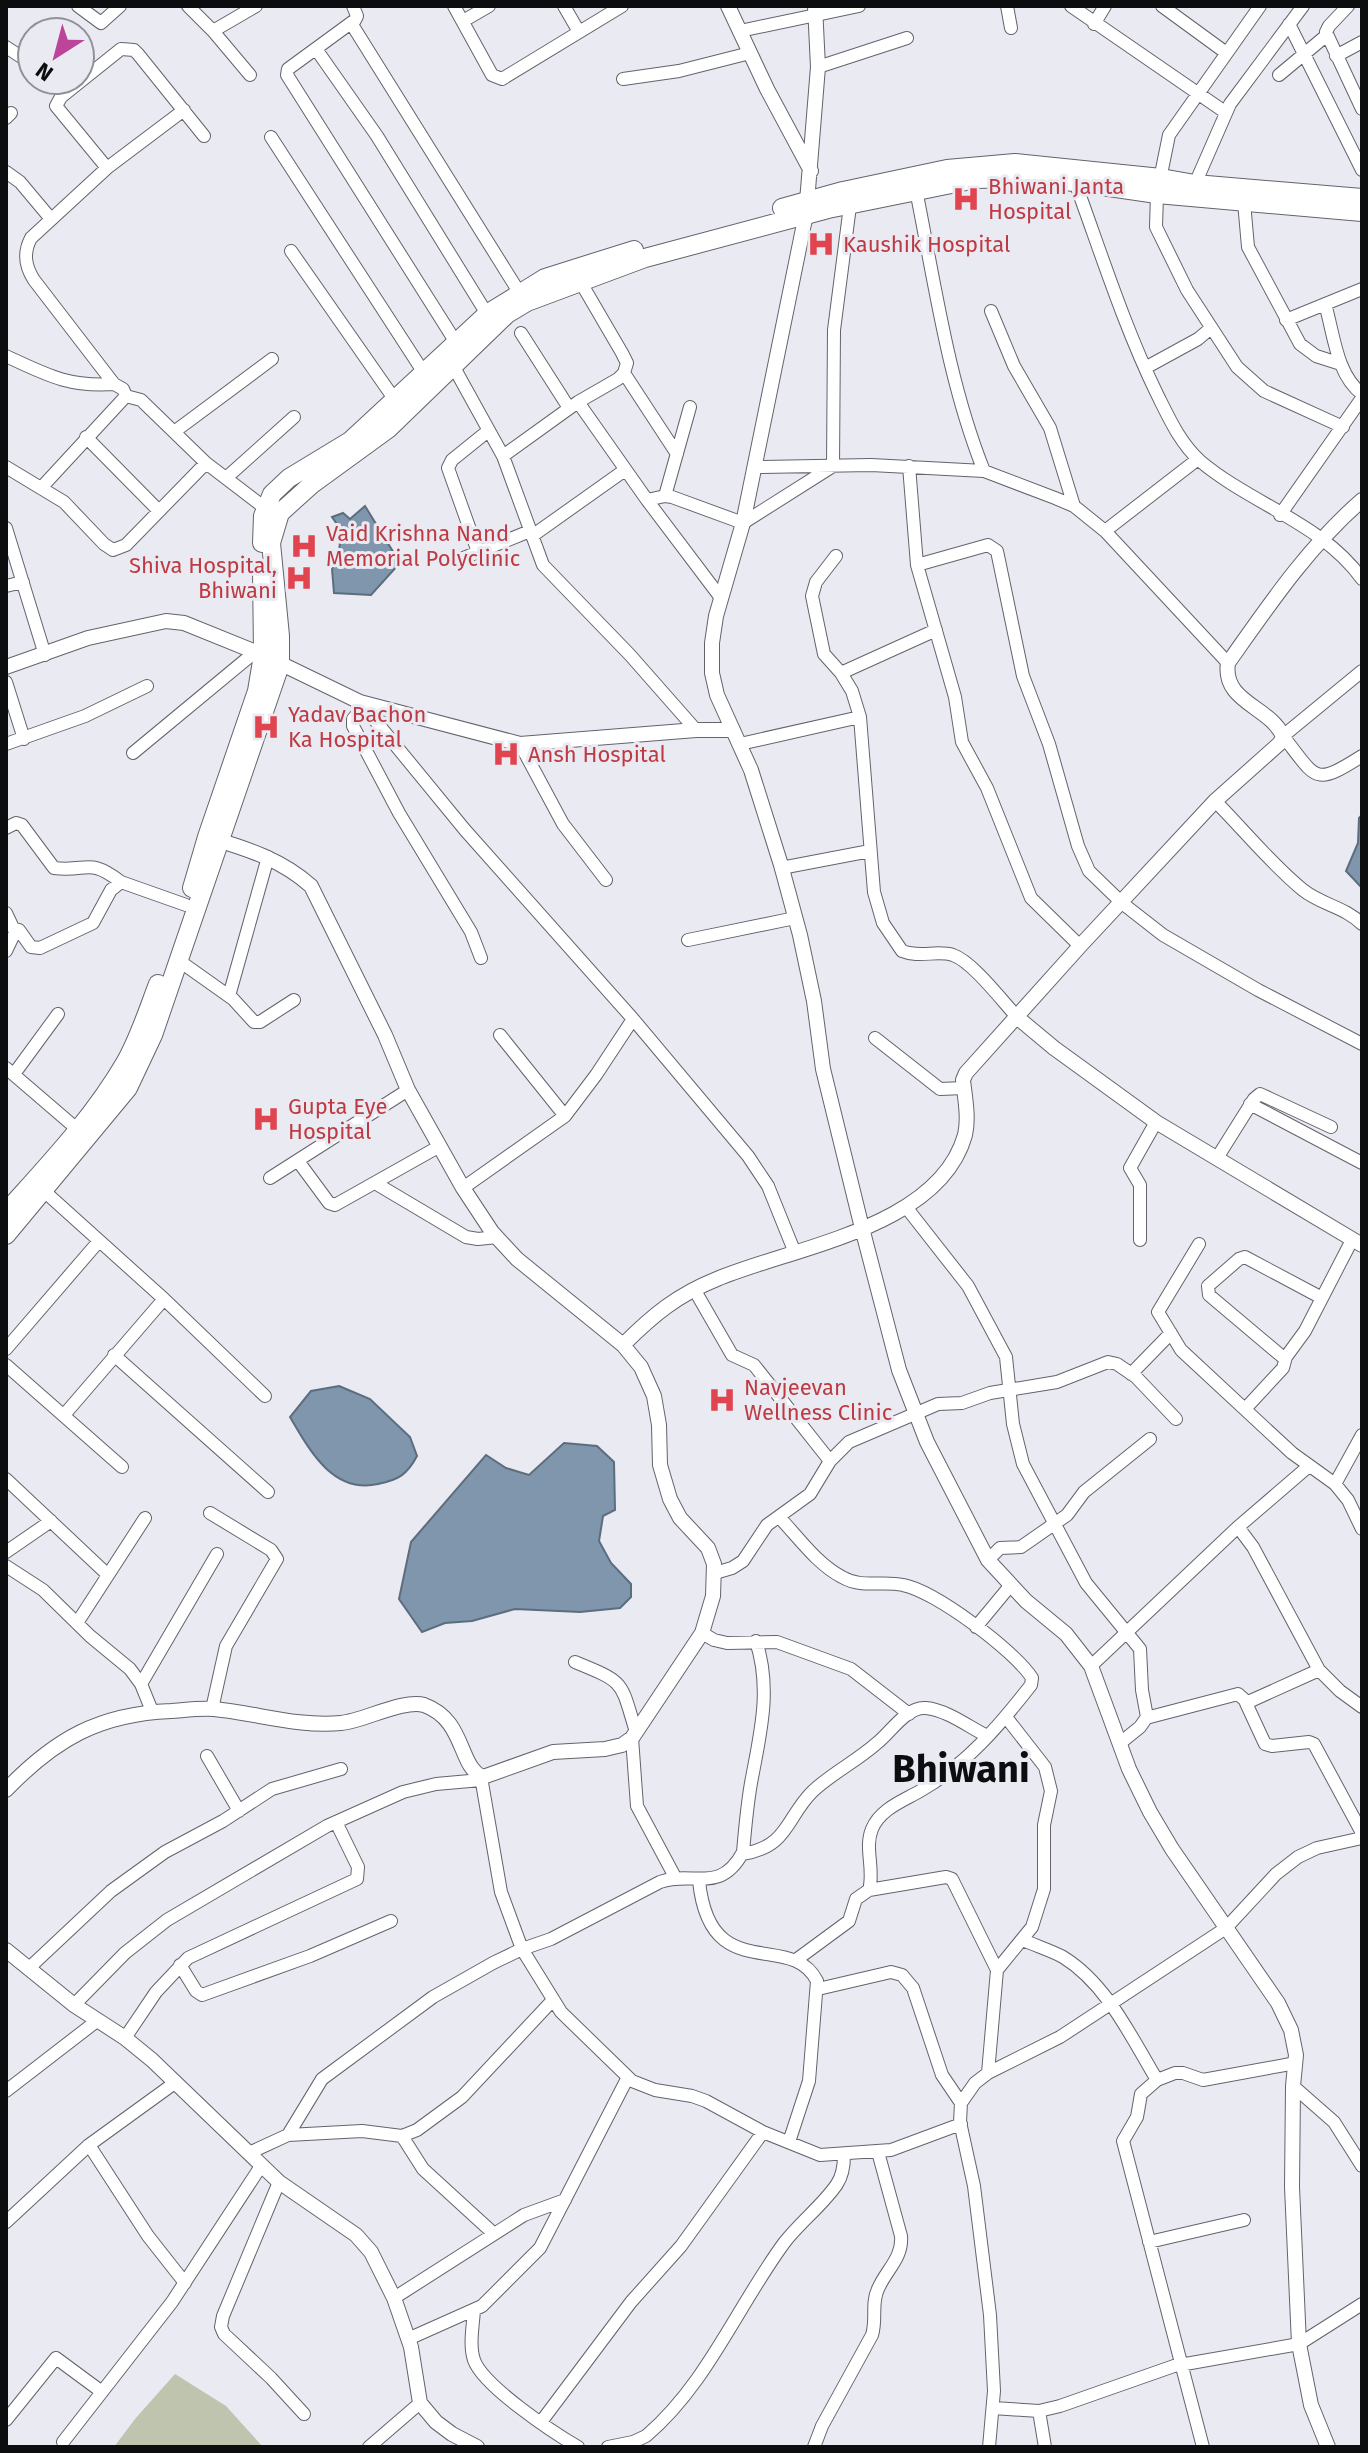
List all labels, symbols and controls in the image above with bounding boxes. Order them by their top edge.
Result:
north arrow [16,16,96,96]
text: N [31,57,58,87]
place label: Bhiwani Janta Hospital [988,173,1124,225]
hospital icon: Bhiwani Janta Hospital [951,184,981,214]
hospital icon: Kaushik Hospital [806,229,836,259]
place label: Kaushik Hospital [843,231,1010,258]
place label: Vaid Krishna Nand Memorial Polyclinic [326,520,520,572]
hospital icon: Vaid Krishna Nand Memorial Polyclinic [289,531,319,561]
place label: Shiva Hospital, Bhiwani [129,552,277,604]
hospital icon: Shiva Hospital, Bhiwani [284,563,314,593]
place label: Yadav Bachon Ka Hospital [288,701,426,753]
hospital icon: Yadav Bachon Ka Hospital [251,712,281,742]
hospital icon: Ansh Hospital [491,739,521,769]
place label: Ansh Hospital [528,741,666,768]
place label: Gupta Eye Hospital [288,1093,387,1145]
hospital icon: Gupta Eye Hospital [251,1104,281,1134]
place label: Navjeevan Wellness Clinic [744,1374,892,1426]
hospital icon: Navjeevan Wellness Clinic [707,1385,737,1415]
district label: Bhiwani [892,1746,1030,1792]

